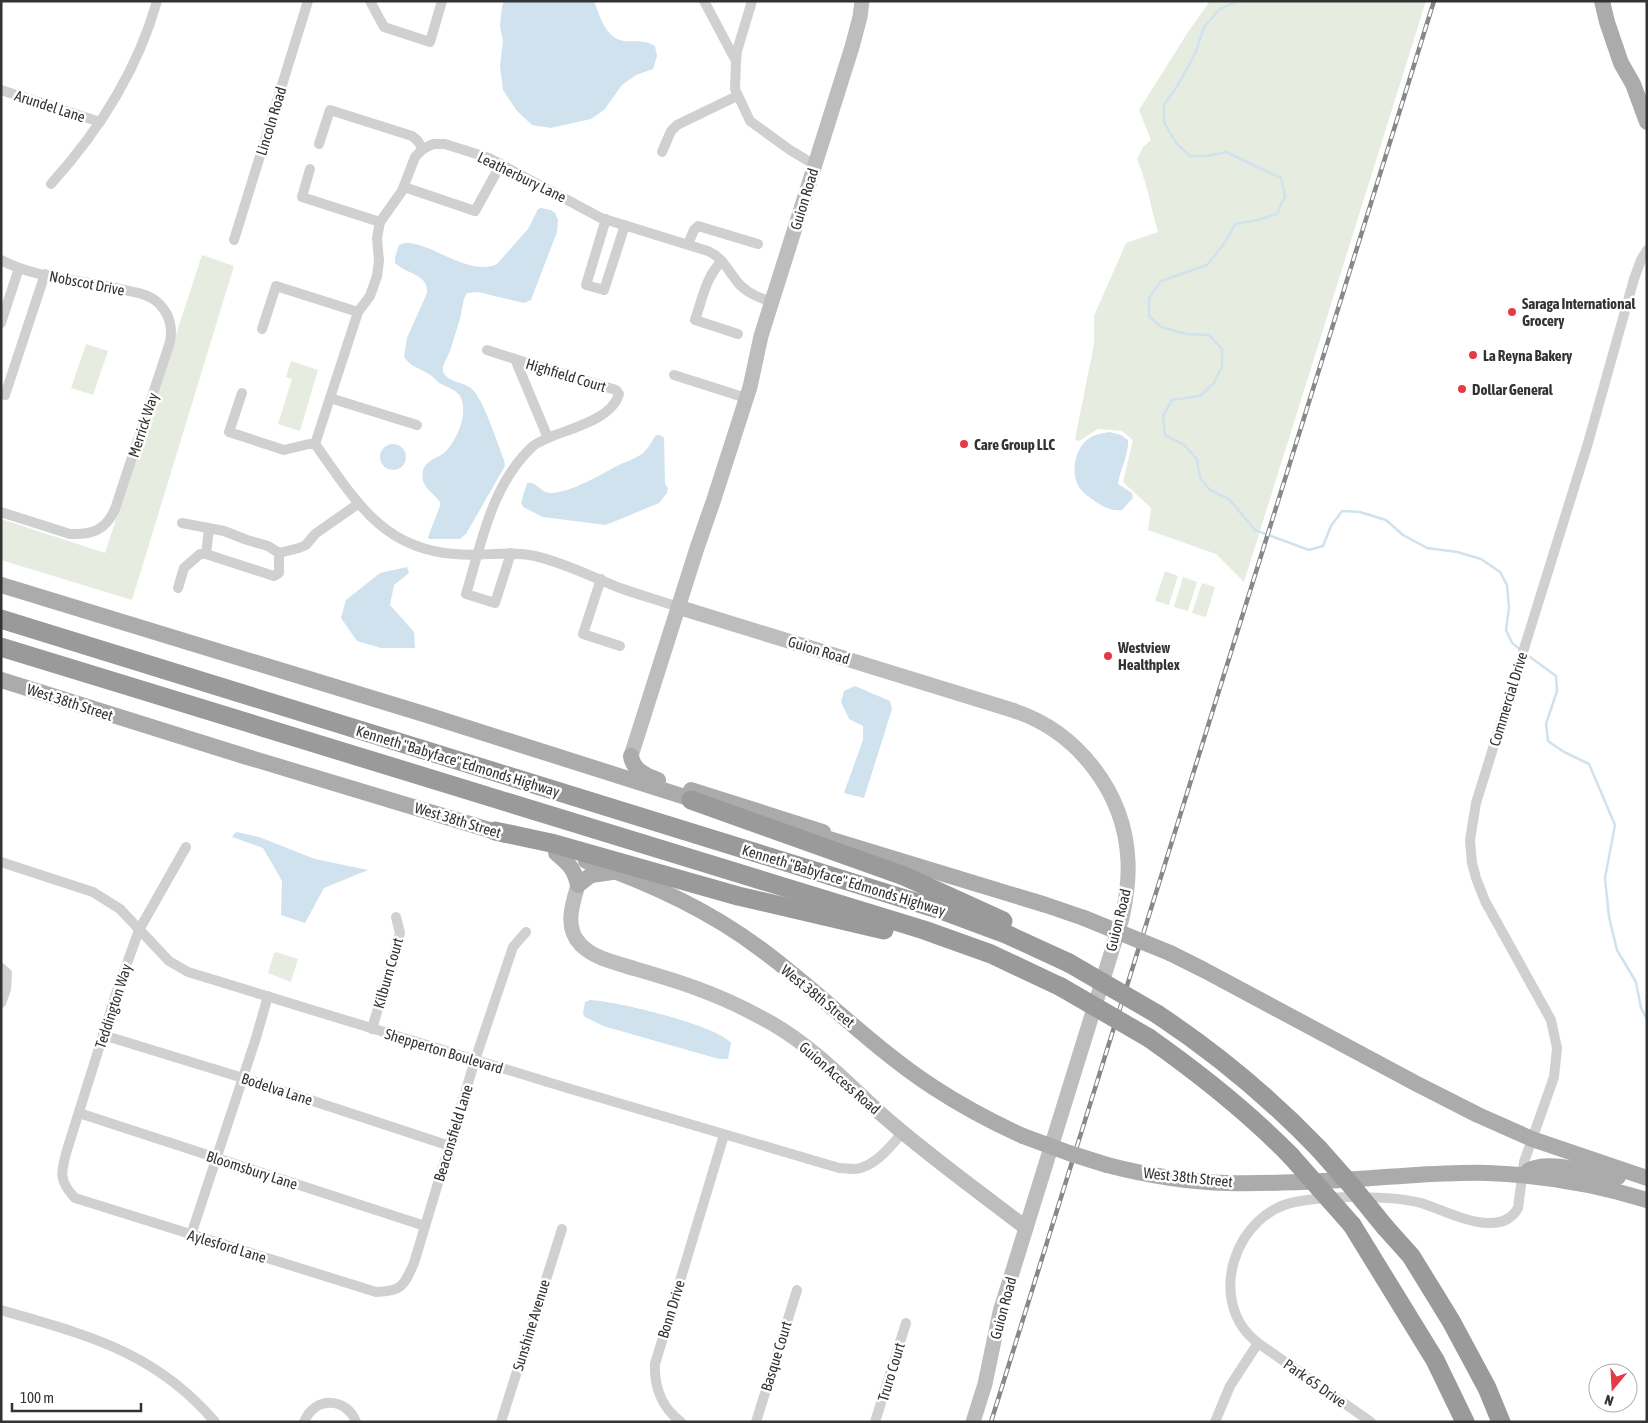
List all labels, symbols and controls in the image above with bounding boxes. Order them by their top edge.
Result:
street label: Lincoln Road [252,85,290,157]
street label: Arundel Lane [13,87,88,125]
street label: Leatherbury Lane [475,148,569,206]
street label: Guion Road [787,166,821,232]
street label: Nobscot Drive [48,267,126,299]
place label: Saraga International Grocery [1522,295,1636,329]
marker: Saraga International Grocery [1506,306,1518,318]
place label: La Reyna Bakery [1483,347,1573,364]
marker: La Reyna Bakery [1467,349,1479,361]
street label: Highfield Court [524,355,608,395]
place label: Dollar General [1472,381,1554,398]
marker: Dollar General [1456,383,1468,395]
street label: Merrick Way [125,391,161,459]
place label: Care Group LLC [974,436,1055,453]
marker: Care Group LLC [958,438,970,450]
street label: Guion Road [786,633,852,667]
place label: Westview Healthplex [1117,639,1180,673]
marker: Westview Healthplex [1102,650,1114,662]
street label: Commercial Drive [1486,650,1530,748]
street label: West 38th Street [25,680,115,724]
street label: Kenneth "Babyface" Edmonds Highway [354,722,562,800]
street label: West 38th Street [413,799,503,841]
street label: Kenneth "Babyface" Edmonds Highway [740,841,948,919]
street label: Guion Road [1102,887,1134,953]
street label: Kilburn Court [370,936,406,1010]
street label: West 38th Street [778,961,858,1031]
street label: Teddington Way [91,962,135,1050]
street label: Shepperton Boulevard [383,1025,505,1077]
street label: Guion Access Road [796,1038,884,1118]
street label: Bodelva Lane [239,1070,315,1109]
street label: Beaconsfield Lane [430,1082,476,1183]
street label: Bloomsbury Lane [204,1147,300,1193]
street label: West 38th Street [1143,1164,1233,1190]
street label: Aylesford Lane [186,1226,268,1266]
street label: Guion Road [987,1275,1019,1341]
street label: Sunshine Avenue [509,1277,553,1373]
street label: Bonn Drive [654,1278,688,1340]
street label: Basque Court [757,1319,795,1393]
street label: Truro Court [874,1341,908,1403]
street label: Park 65 Drive [1280,1355,1350,1411]
north arrow [1588,1363,1638,1413]
scale bar [12,1380,141,1412]
text: 100 m [20,1389,54,1406]
text: N [1603,1391,1615,1409]

